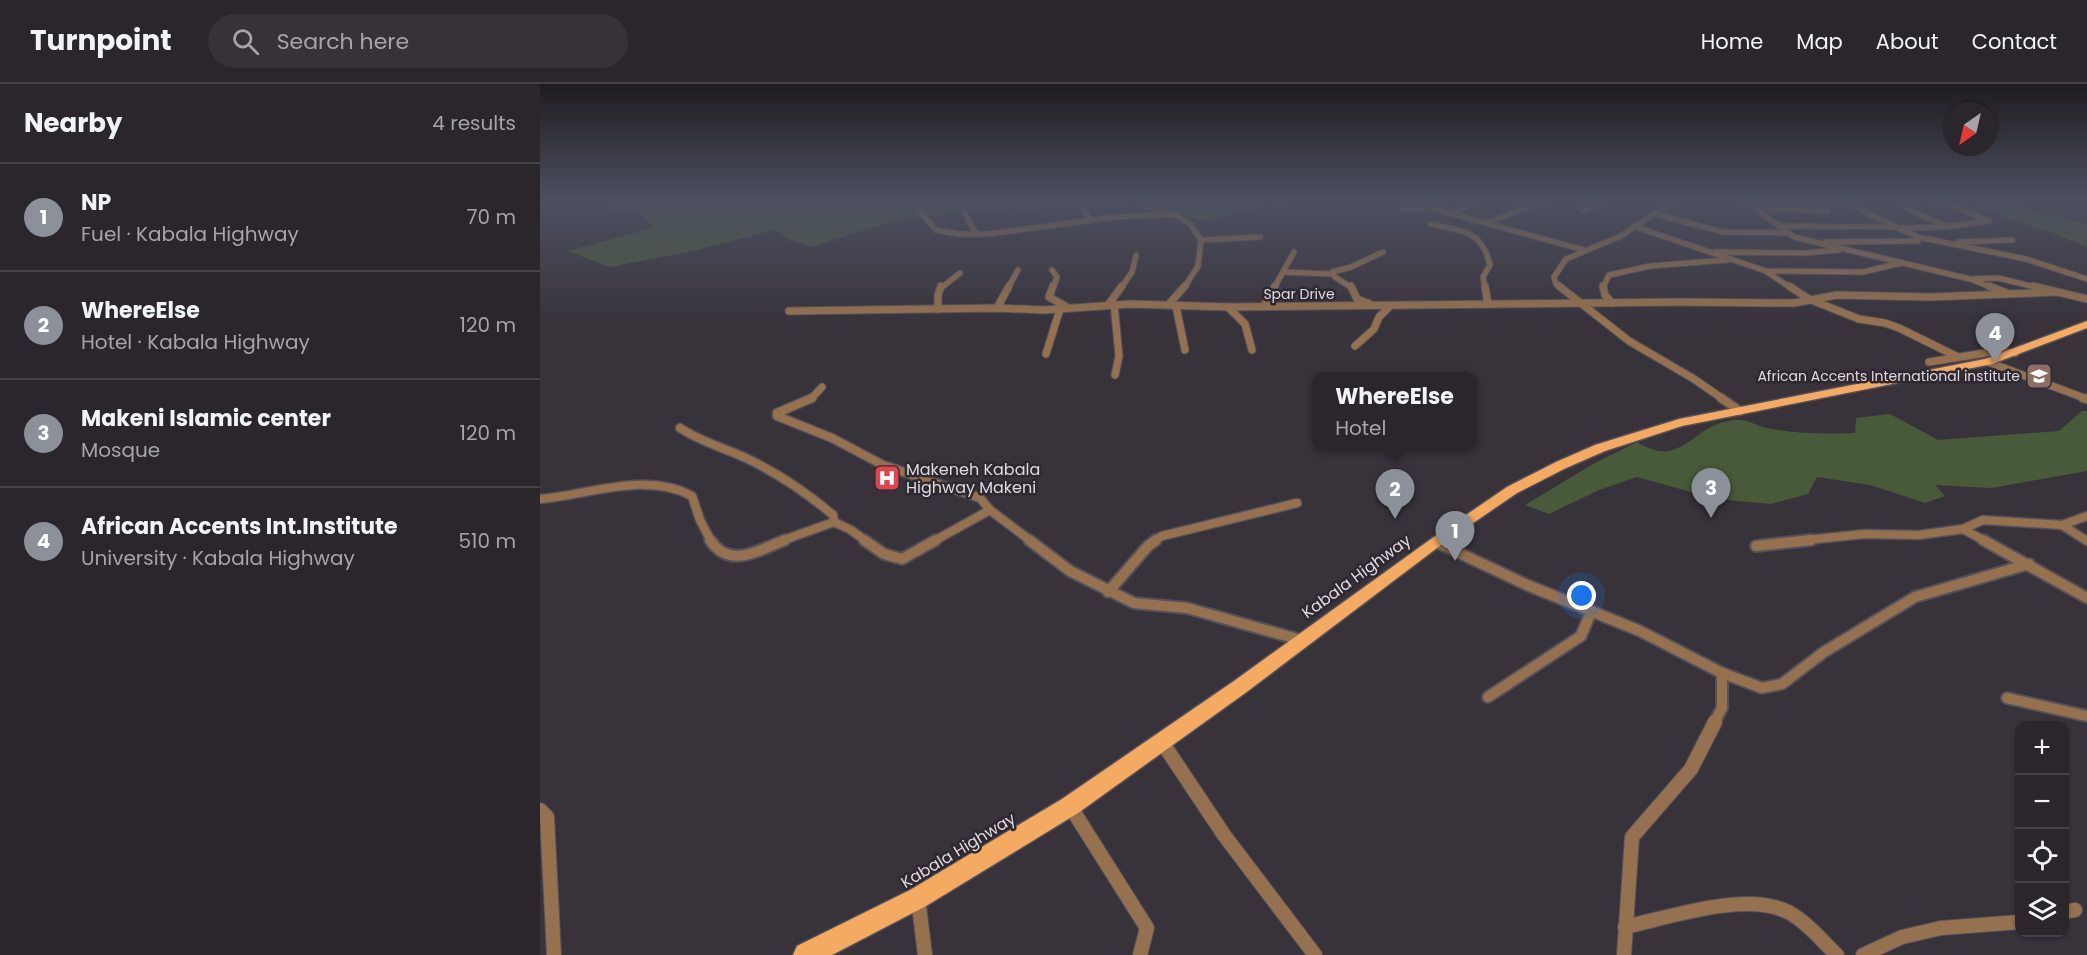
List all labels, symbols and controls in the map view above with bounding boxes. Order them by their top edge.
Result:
search box [208,14,628,68]
text: Turnpoint [30,21,172,60]
icon: search [229,25,262,58]
text: Search here [277,26,409,57]
text: Home [1701,27,1763,56]
text: Map [1796,27,1843,56]
text: About [1876,27,1939,56]
text: Contact [1972,27,2057,56]
north arrow [1943,102,1997,156]
text: Nearby [24,105,122,141]
text: 4 results [432,109,516,137]
text: NP [81,187,111,218]
text: 1 [40,203,47,231]
text: 70 m [467,203,516,231]
text: Fuel · Kabala Highway [81,220,299,248]
street label: Spar Drive [1263,284,1335,304]
text: WhereElse [81,295,200,326]
text: 2 [38,311,49,339]
text: 120 m [460,311,516,339]
pin: 4 [1976,314,2014,363]
text: Hotel · Kabala Highway [81,328,310,356]
school or university icon: African Accents International institute [2024,361,2054,391]
place label: African Accents International institute [1757,366,2020,386]
popup [1312,372,1477,450]
text: WhereElse [1335,381,1454,412]
text: Makeni Islamic center [81,403,331,434]
text: Hotel [1335,414,1386,442]
text: 3 [37,419,50,447]
text: 120 m [460,419,516,447]
text: Mosque [81,436,160,464]
place label: Makeneh Kabala Highway Makeni [906,458,1040,499]
hospital icon: Makeneh Kabala Highway Makeni [872,463,902,493]
pin: 3 [1692,468,1730,518]
pin: 2 [1376,470,1414,519]
text: African Accents Int.Institute [81,511,398,542]
pin: 1 [1436,512,1474,561]
text: 4 [37,527,50,555]
text: 510 m [459,527,516,555]
street label: Kabala Highway [1297,529,1416,624]
text: University · Kabala Highway [81,544,355,572]
your location [1567,581,1596,610]
map controls [2015,721,2069,937]
button: + [2015,721,2069,775]
button: − [2015,775,2069,829]
street label: Kabala Highway [897,807,1020,894]
button: locate [2015,829,2069,883]
button: layers [2015,883,2069,937]

